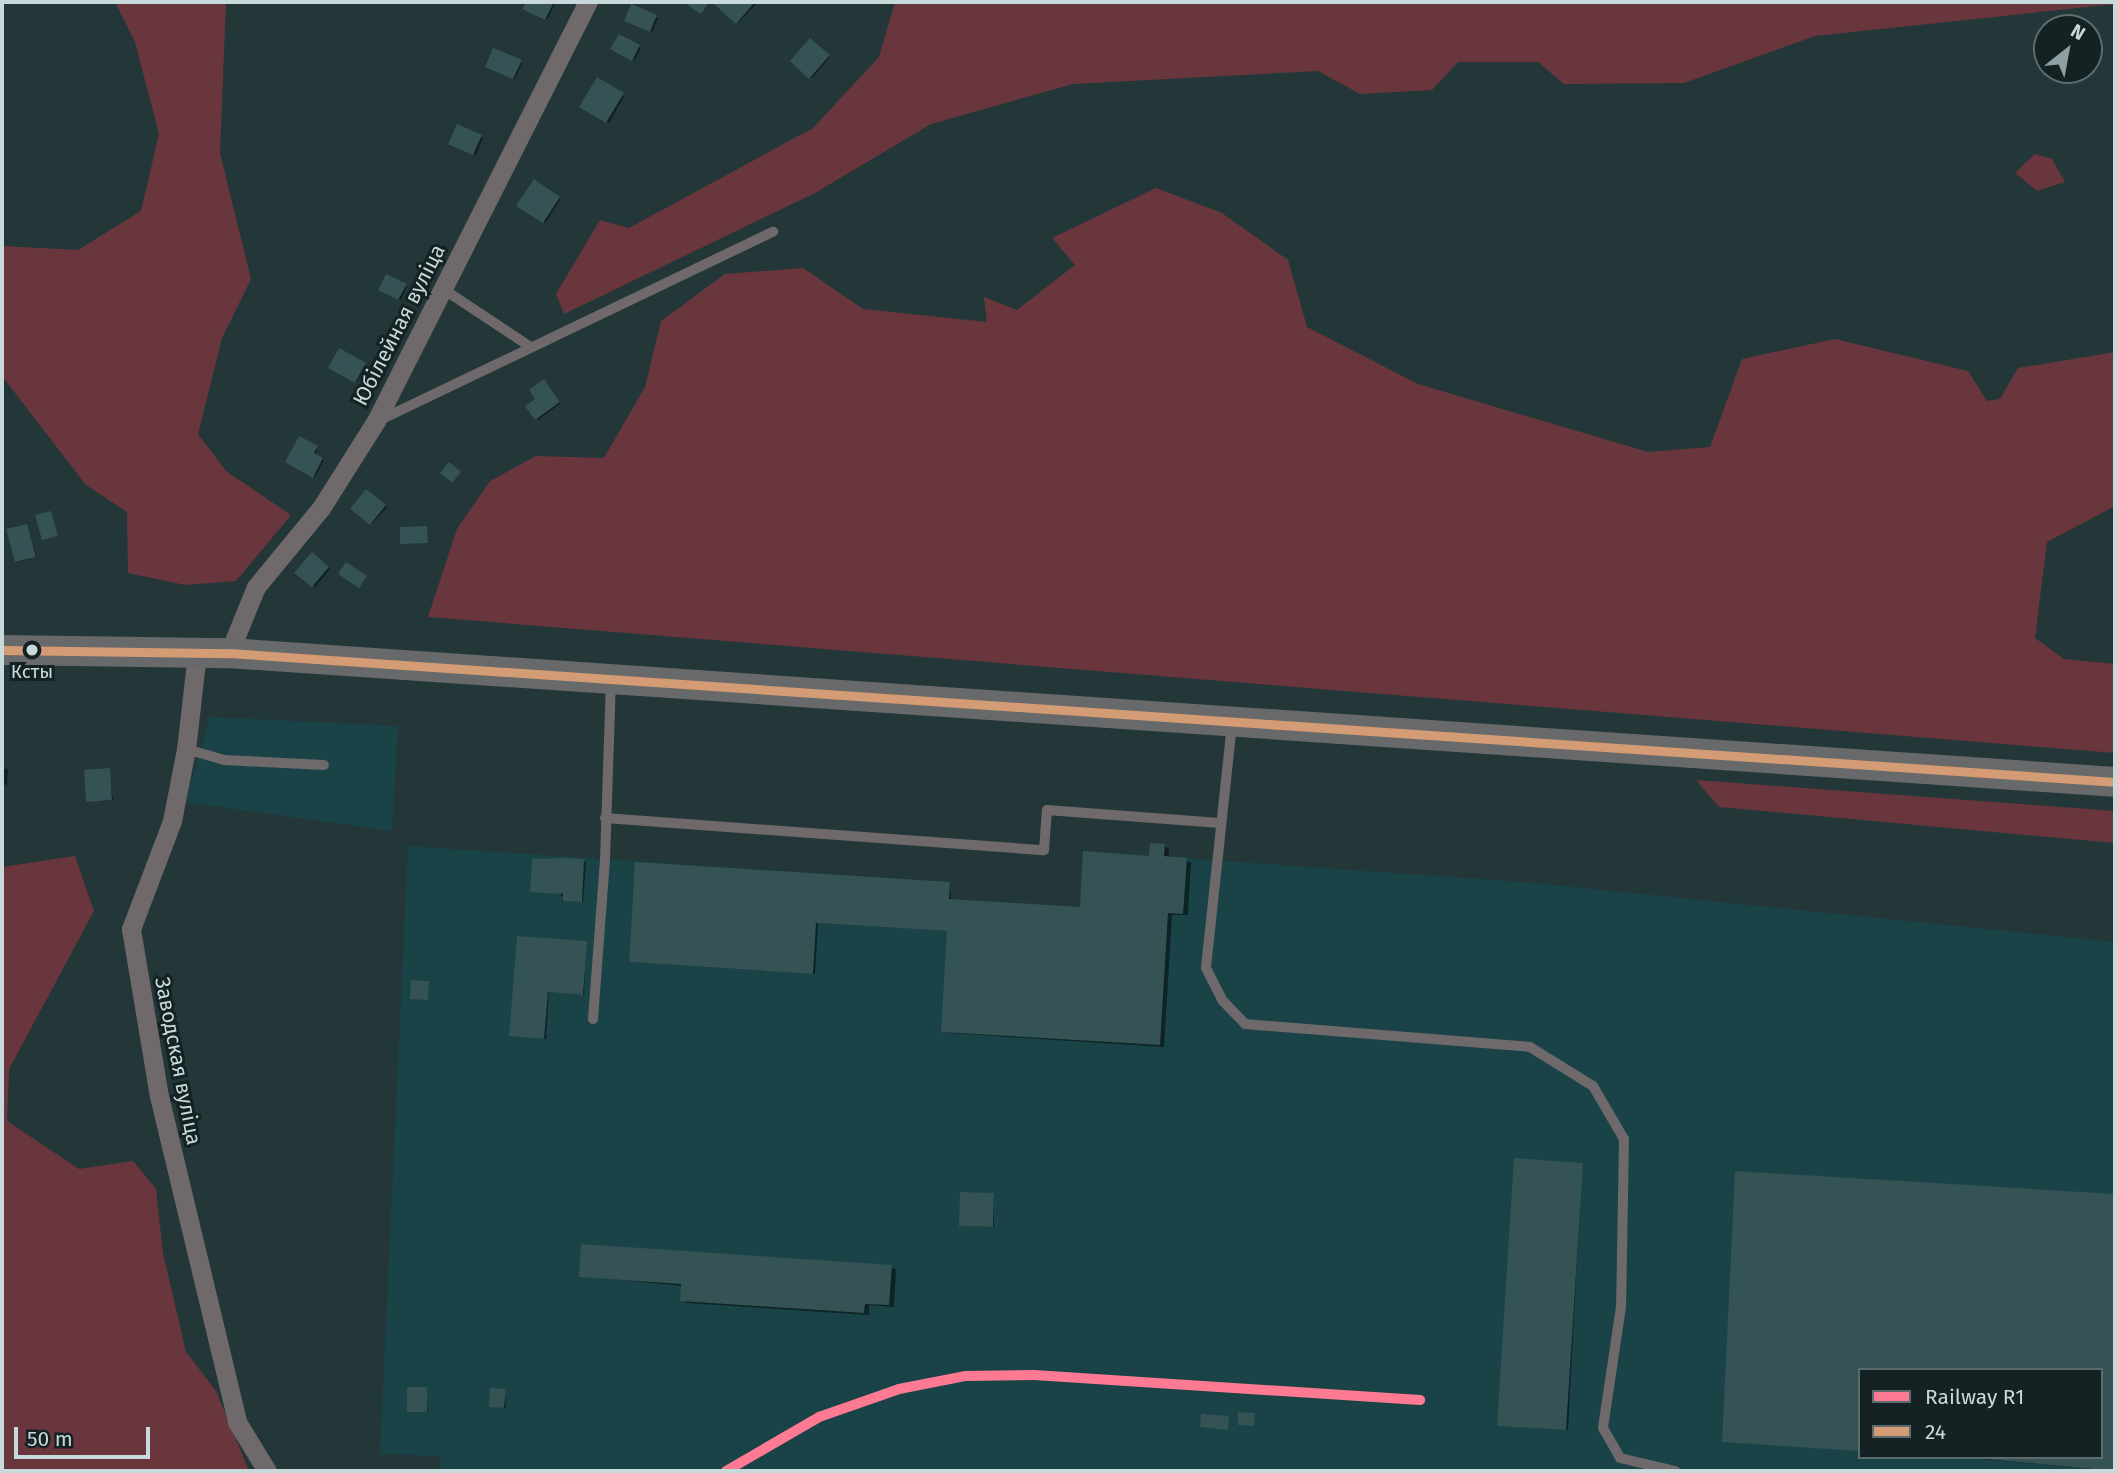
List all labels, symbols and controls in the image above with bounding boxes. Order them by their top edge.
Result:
north arrow [2033,14,2103,84]
text: N [2067,19,2089,45]
street label: Юбілейная вуліца [347,240,451,410]
marker: Ксты [25,643,39,657]
place label: Ксты [11,661,53,683]
street label: Заводская вуліца [149,975,207,1147]
legend [1858,1368,2103,1459]
text: Railway R1 [1925,1384,2024,1410]
scale bar [18,1414,154,1458]
text: 24 [1925,1419,1946,1445]
text: 50 m [27,1426,73,1452]

